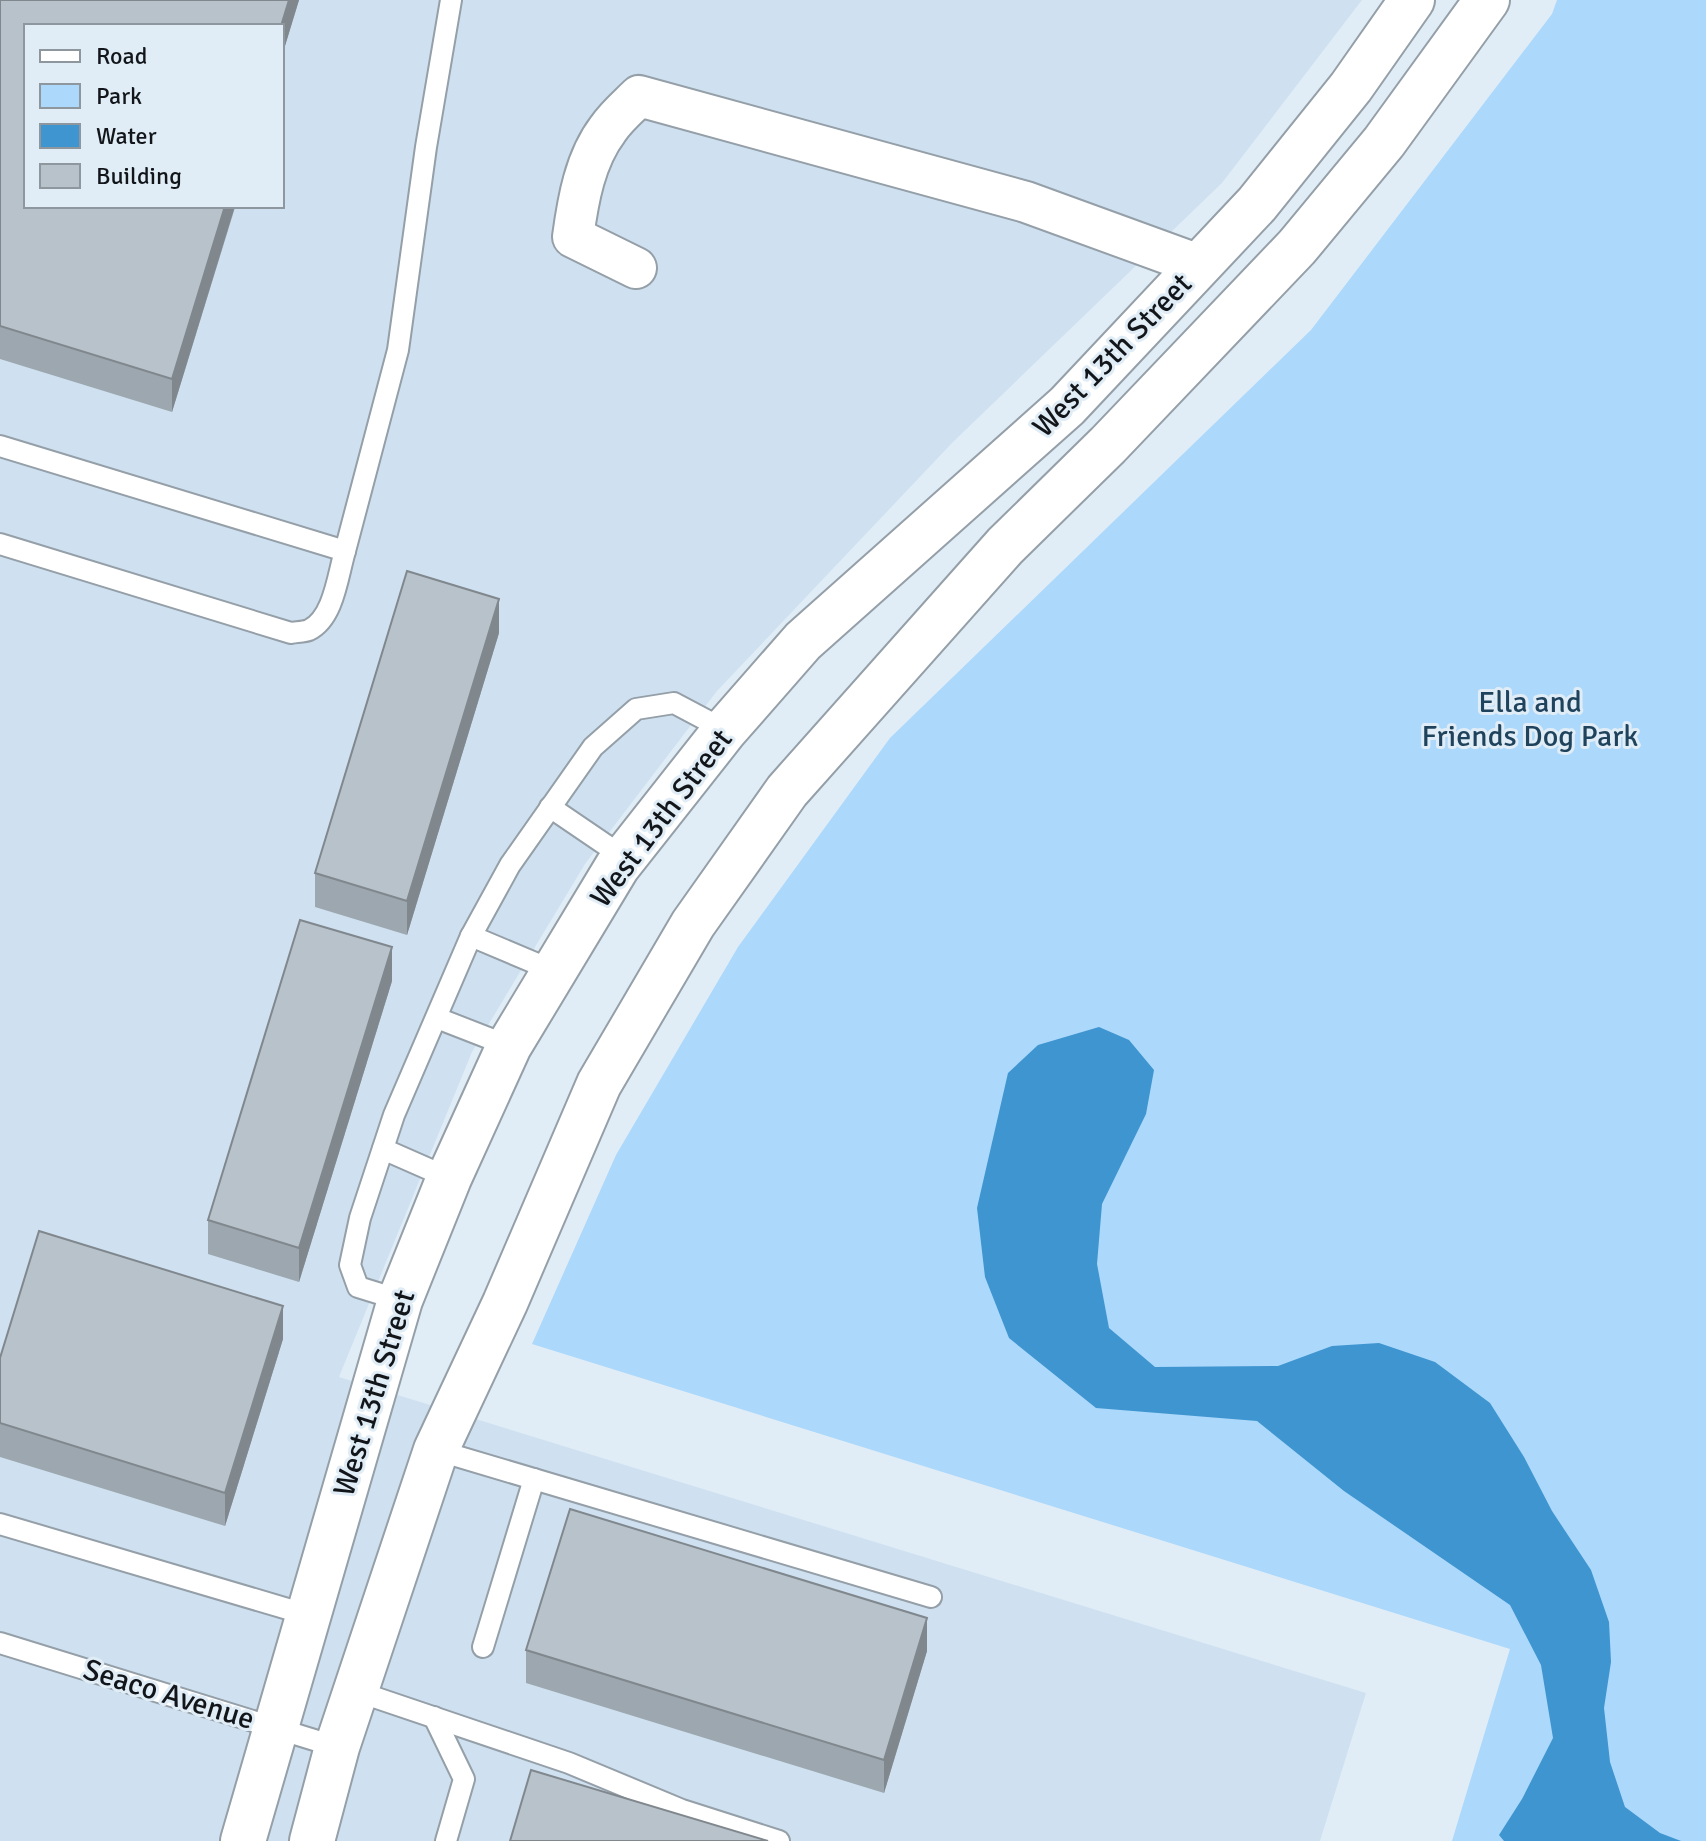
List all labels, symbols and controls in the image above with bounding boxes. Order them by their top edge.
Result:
legend [24,24,284,208]
text: Road [96,41,147,71]
text: Park [96,81,142,111]
text: Water [96,121,157,151]
text: Building [96,161,182,191]
street label: West 13th Street [1025,266,1200,445]
park label: Ella and Friends Dog Park [1422,684,1638,755]
street label: West 13th Street [582,722,740,915]
street label: West 13th Street [326,1286,423,1501]
street label: Seaco Avenue [79,1651,259,1738]

